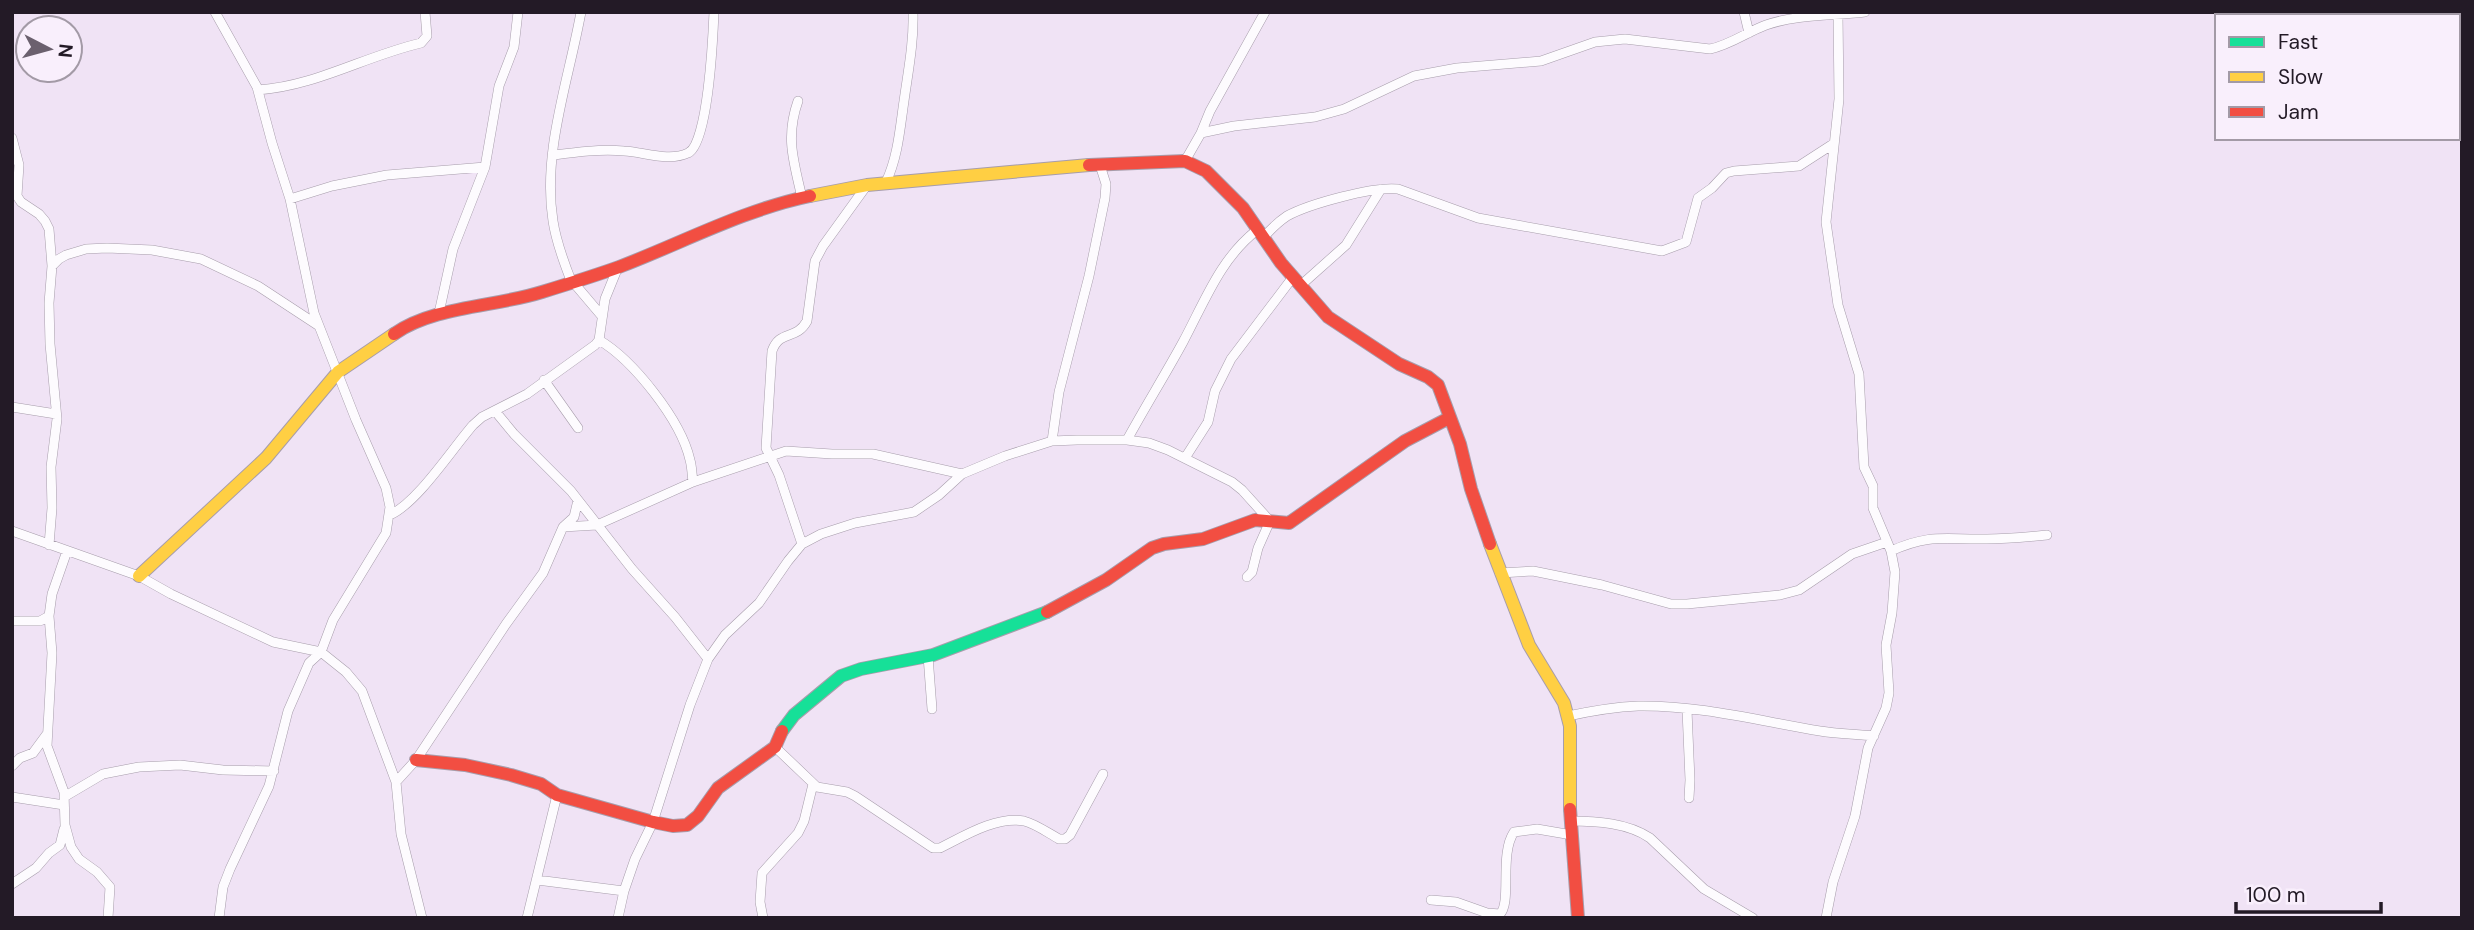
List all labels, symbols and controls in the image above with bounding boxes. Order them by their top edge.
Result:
north arrow [14,14,84,84]
legend [2215,14,2460,140]
text: Fast [2278,28,2318,56]
text: N [52,43,79,59]
text: Slow [2278,63,2323,91]
text: Jam [2278,98,2319,126]
scale bar [2236,870,2381,914]
text: 100 m [2246,881,2306,909]

